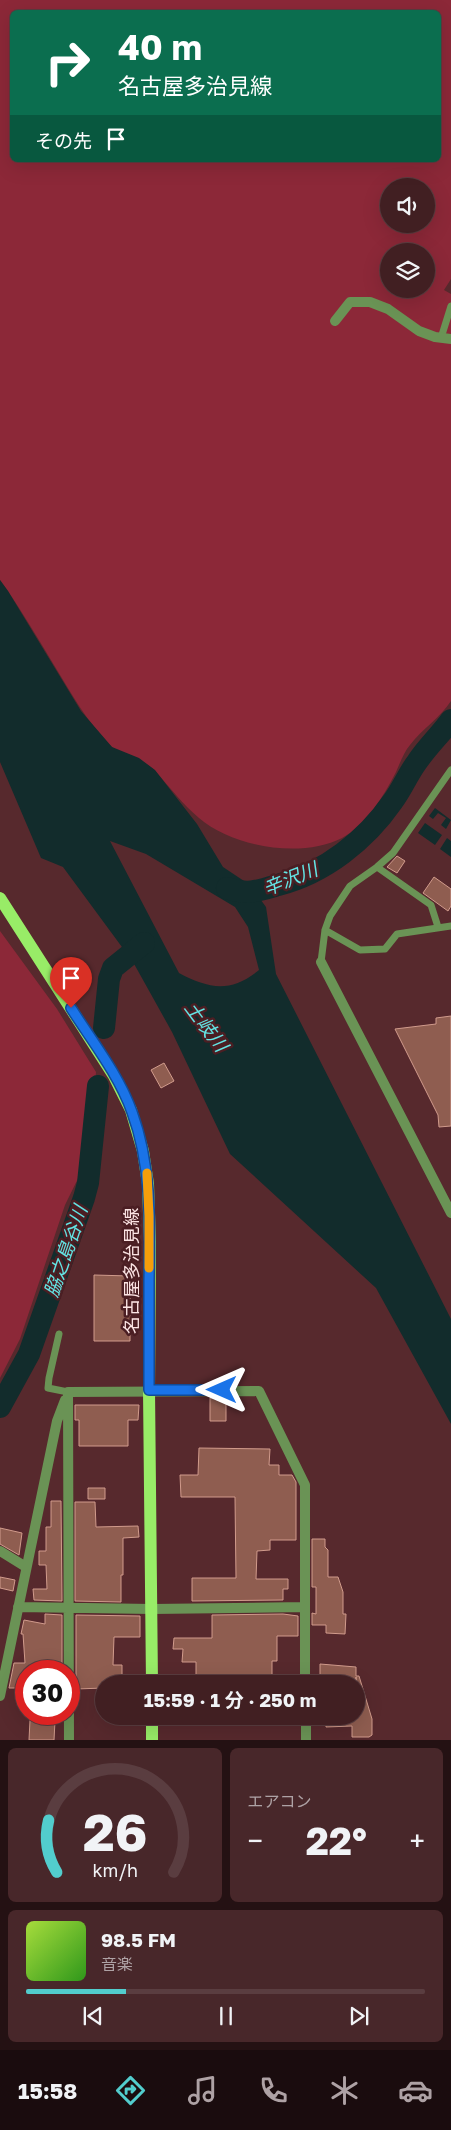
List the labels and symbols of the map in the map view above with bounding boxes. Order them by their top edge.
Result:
water label: 辛沢川 [259,856,323,899]
pin [50,957,92,1008]
water label: 土岐川 [181,996,235,1057]
water label: 脇之島谷川 [39,1200,92,1300]
street label: 名古屋多治見線 [120,1208,142,1334]
position arrow [195,1363,247,1415]
speed limit sign: 30 [15,1660,80,1725]

